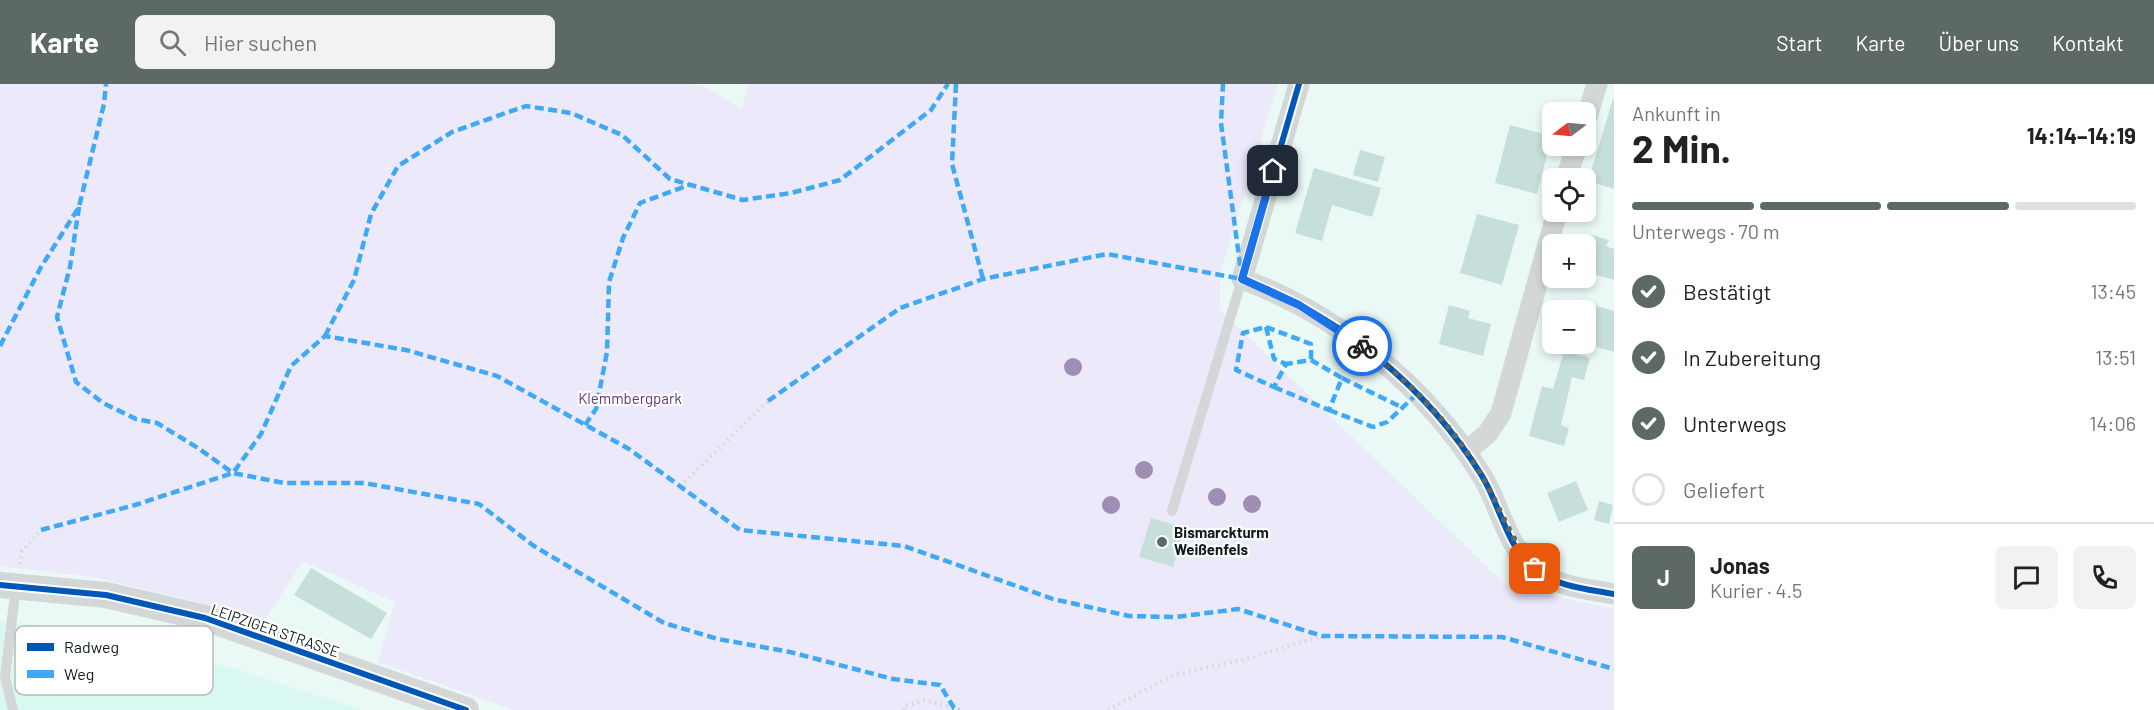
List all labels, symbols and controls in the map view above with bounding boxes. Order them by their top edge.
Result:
search box [135,15,555,69]
text: Karte [30,25,99,59]
icon: search [156,26,189,59]
text: Hier suchen [204,29,317,55]
text: Start [1776,30,1823,55]
text: Karte [1856,30,1906,55]
text: Über uns [1939,30,2019,55]
text: Kontakt [2052,30,2124,55]
text: Ankunft in [1632,101,1721,125]
north arrow [1542,102,1596,156]
map controls [1542,102,1596,354]
text: 14:14–14:19 [2027,122,2136,148]
text: 2 Min. [1632,124,1731,171]
pin [1247,145,1298,196]
icon: home [1256,154,1289,187]
button: locate [1542,168,1596,222]
text: Unterwegs · 70 m [1632,219,1780,243]
button: + [1542,234,1596,288]
icon: check [1632,275,1665,308]
text: Bestätigt [1683,278,1772,304]
text: 13:45 [2091,279,2136,303]
button: − [1542,300,1596,354]
courier [1332,316,1392,376]
icon: bike [1346,330,1379,363]
icon: check [1632,341,1665,374]
text: In Zubereitung [1683,344,1821,370]
text: 13:51 [2095,345,2136,369]
park label: Klemmbergpark [578,389,682,407]
icon: check [1632,407,1665,440]
text: Unterwegs [1683,410,1787,436]
text: 14:06 [2090,411,2136,435]
text: Geliefert [1683,476,1765,502]
place label: Bismarckturm Weißenfels [1174,523,1269,558]
marker: Bismarckturm Weißenfels [1155,535,1169,549]
pin [1509,543,1560,594]
button: chat [1995,546,2058,609]
button: phone [2073,546,2136,609]
icon: bag [1518,552,1551,585]
text: Jonas [1710,552,1770,578]
text: J [1657,564,1670,590]
text: Kurier · 4.5 [1710,578,1802,602]
street label: LEIPZIGER STRASSE [209,600,342,661]
legend [15,626,213,695]
text: Radweg [64,637,119,656]
text: Weg [64,664,94,683]

